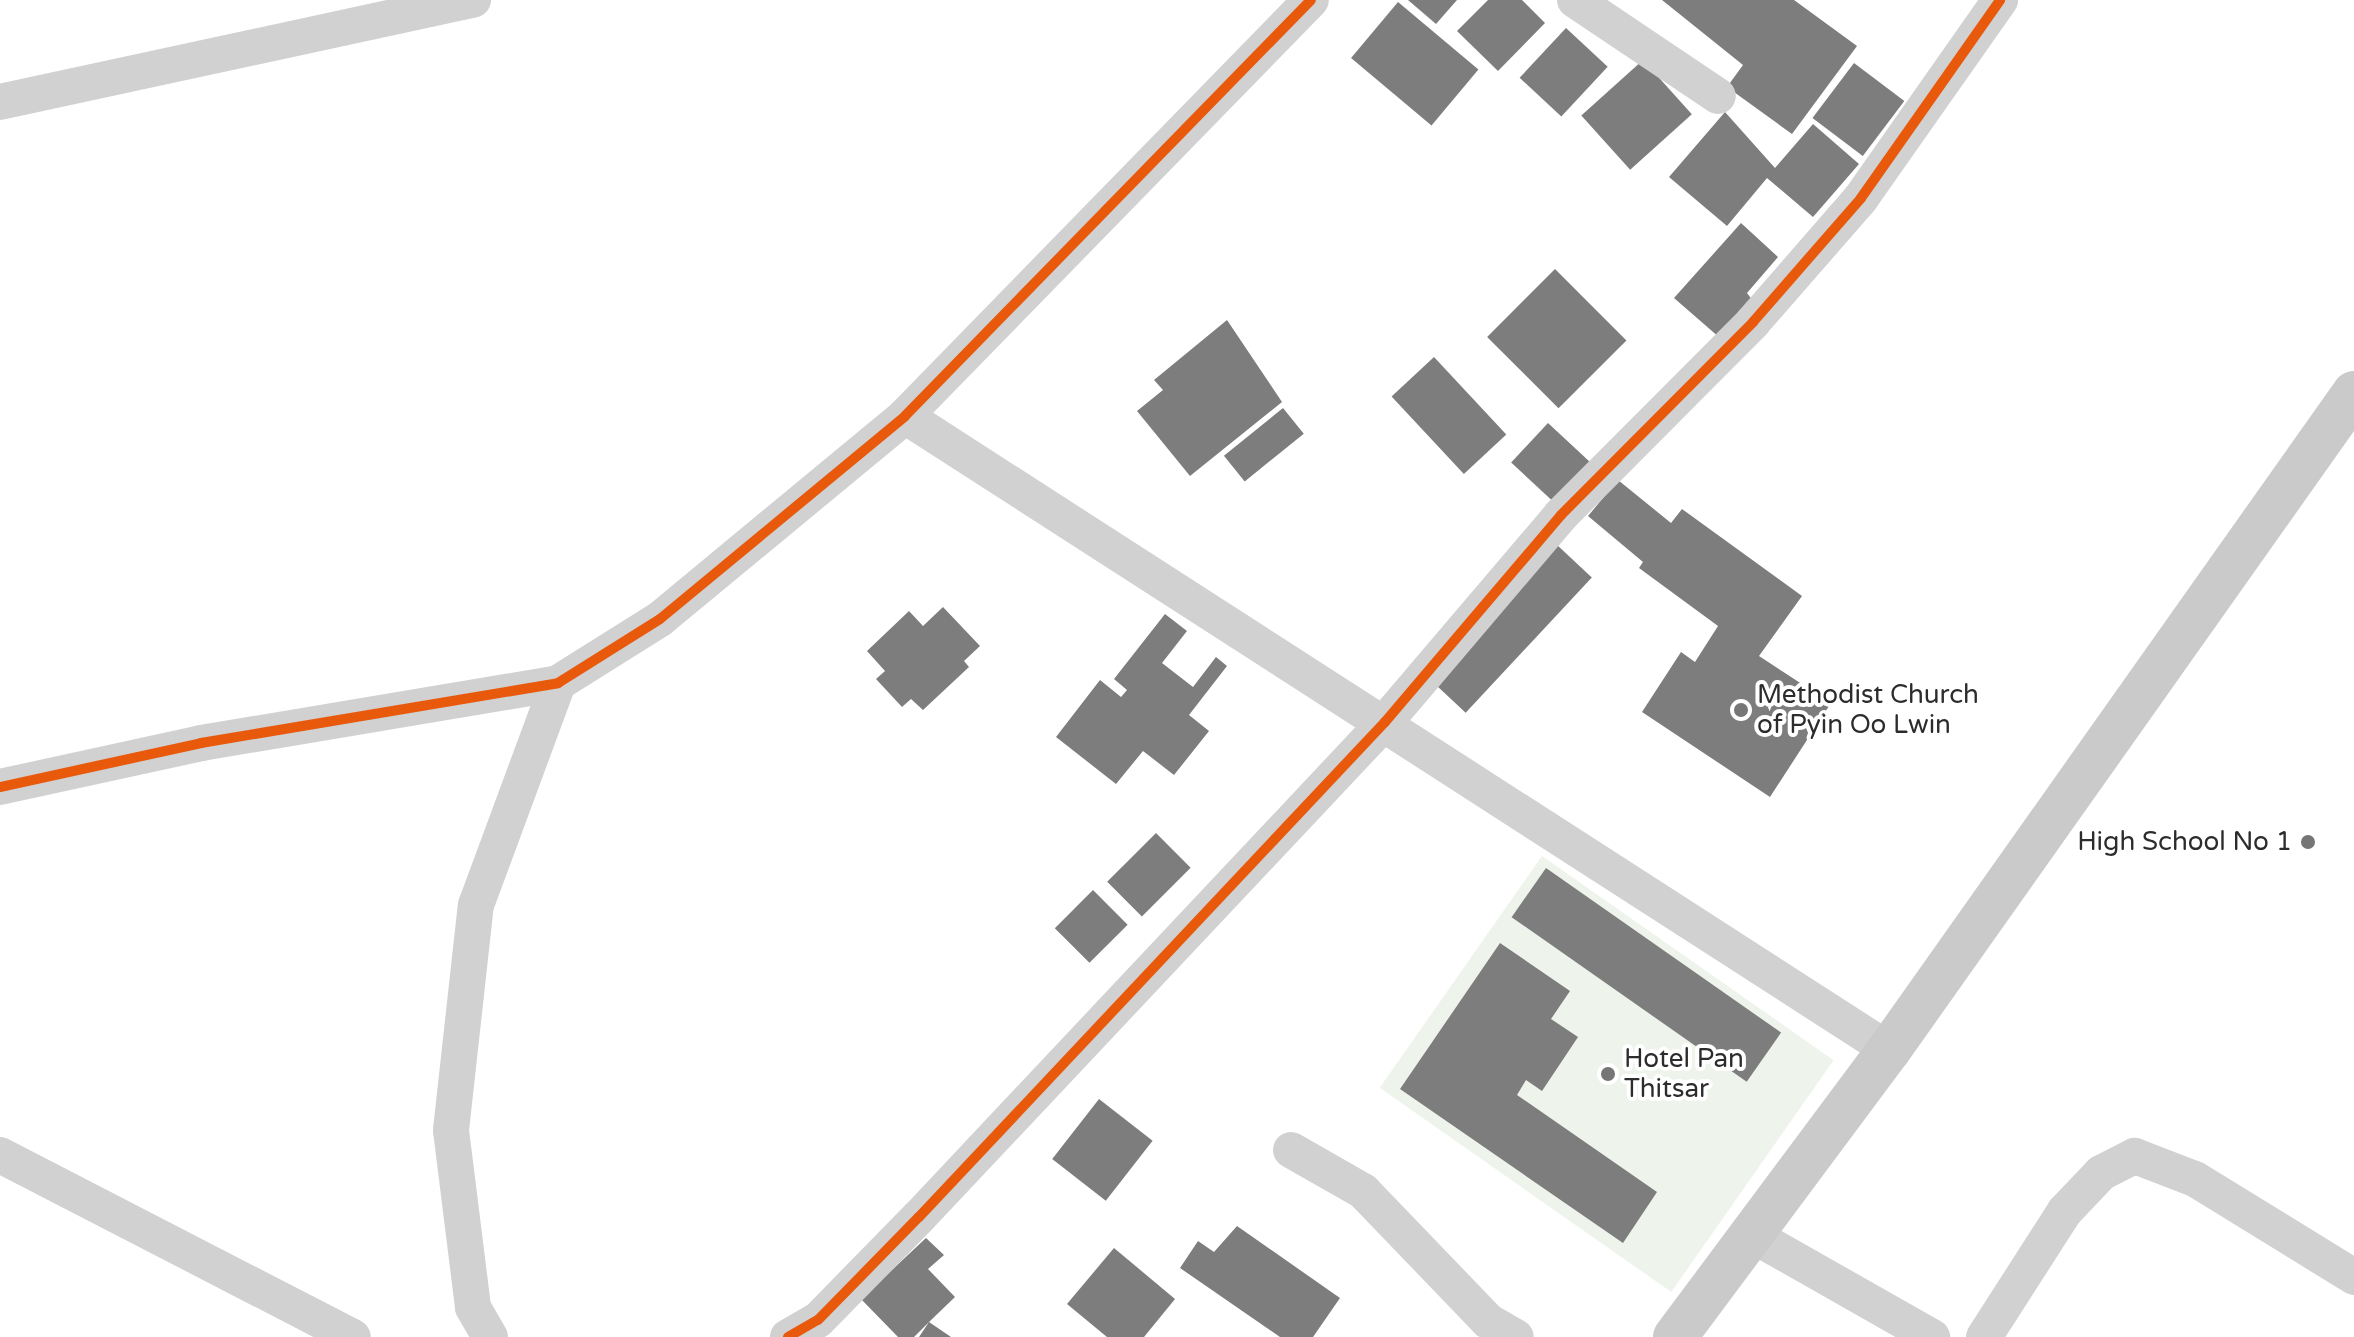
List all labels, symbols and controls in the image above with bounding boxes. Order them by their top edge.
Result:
place label: Methodist Church of Pyin Oo Lwin [1757,679,1979,740]
marker: Methodist Church of Pyin Oo Lwin [1732,701,1750,719]
place label: High School No 1 [2077,826,2292,858]
marker: High School No 1 [2299,833,2317,851]
place label: Hotel Pan Thitsar [1624,1043,1744,1104]
marker: Hotel Pan Thitsar [1599,1065,1617,1083]

